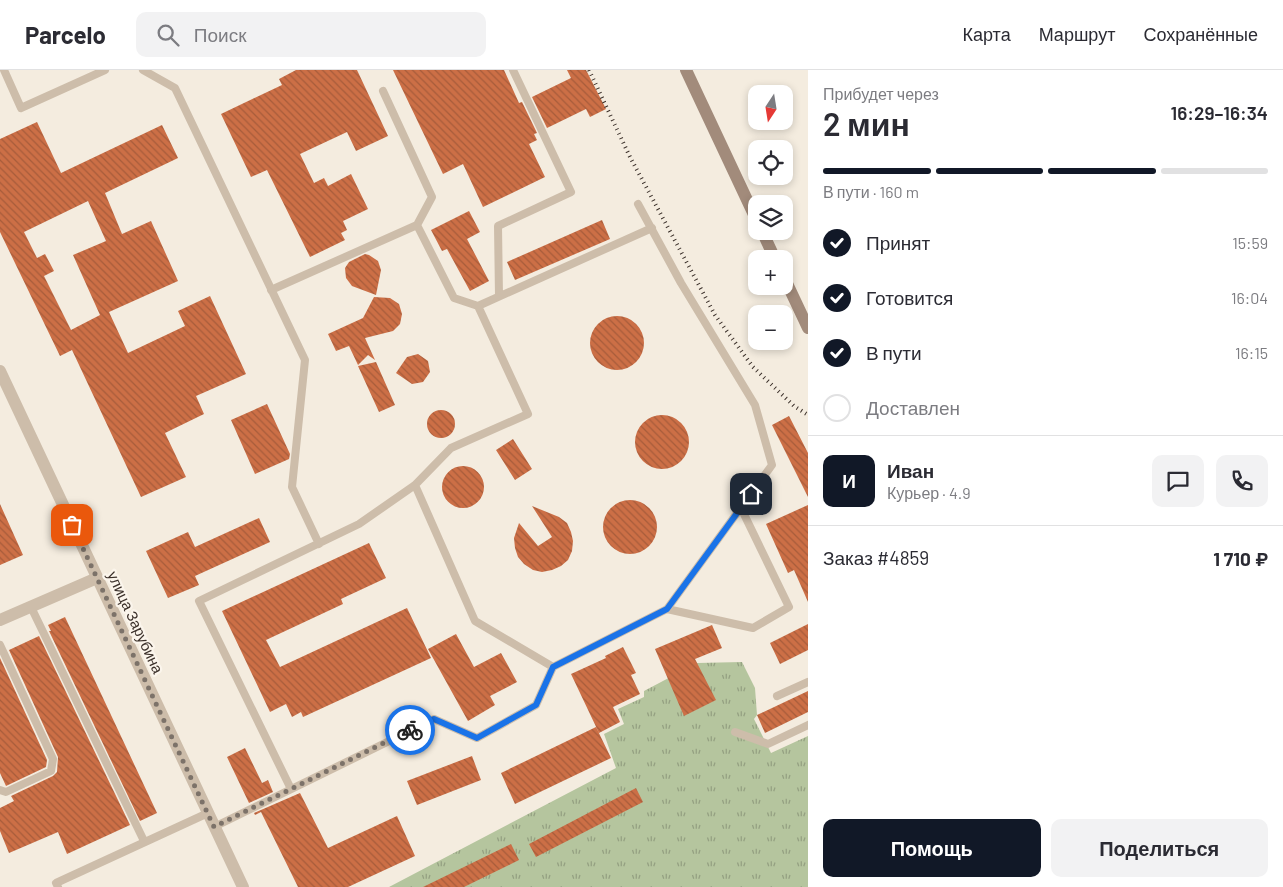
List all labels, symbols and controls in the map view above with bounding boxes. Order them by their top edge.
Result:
search box [136,12,486,57]
text: Parcelo [25,20,106,49]
icon: search [154,21,182,49]
text: Поиск [194,23,246,46]
text: Карта [963,23,1011,45]
text: Маршрут [1039,23,1115,45]
text: Сохранённые [1143,23,1258,45]
text: Прибудет через [823,84,939,103]
north arrow [748,85,792,130]
map controls [748,85,793,350]
text: 16:29–16:34 [1170,101,1268,124]
text: 2 мин [823,104,910,142]
button: locate [748,140,793,185]
text: В пути · 160 m [823,182,919,201]
button: layers [748,195,793,240]
icon: check [823,229,851,257]
text: Принят [866,231,930,254]
text: 15:59 [1232,233,1268,252]
button: + [748,250,793,295]
icon: check [823,284,851,312]
text: Готовится [866,286,953,309]
text: 16:04 [1231,288,1268,307]
button: − [748,305,793,350]
icon: check [823,339,851,367]
text: В пути [866,341,922,364]
text: 16:15 [1235,343,1268,362]
text: Доставлен [866,396,960,419]
button: chat [1152,455,1204,507]
button: phone [1216,455,1268,507]
text: Иван [887,459,934,482]
text: И [842,469,856,492]
pin [730,473,772,515]
icon: home [737,480,765,508]
text: Курьер · 4.9 [887,483,971,502]
pin [51,504,93,546]
icon: bag [58,511,86,539]
text: Заказ #4859 [823,546,929,569]
text: 1 710 ₽ [1213,547,1268,570]
street label: улица Зарубина [104,568,168,677]
courier [385,705,435,755]
icon: bike [396,716,424,744]
button: Помощь [823,819,1041,877]
button: Поделиться [1051,819,1268,877]

